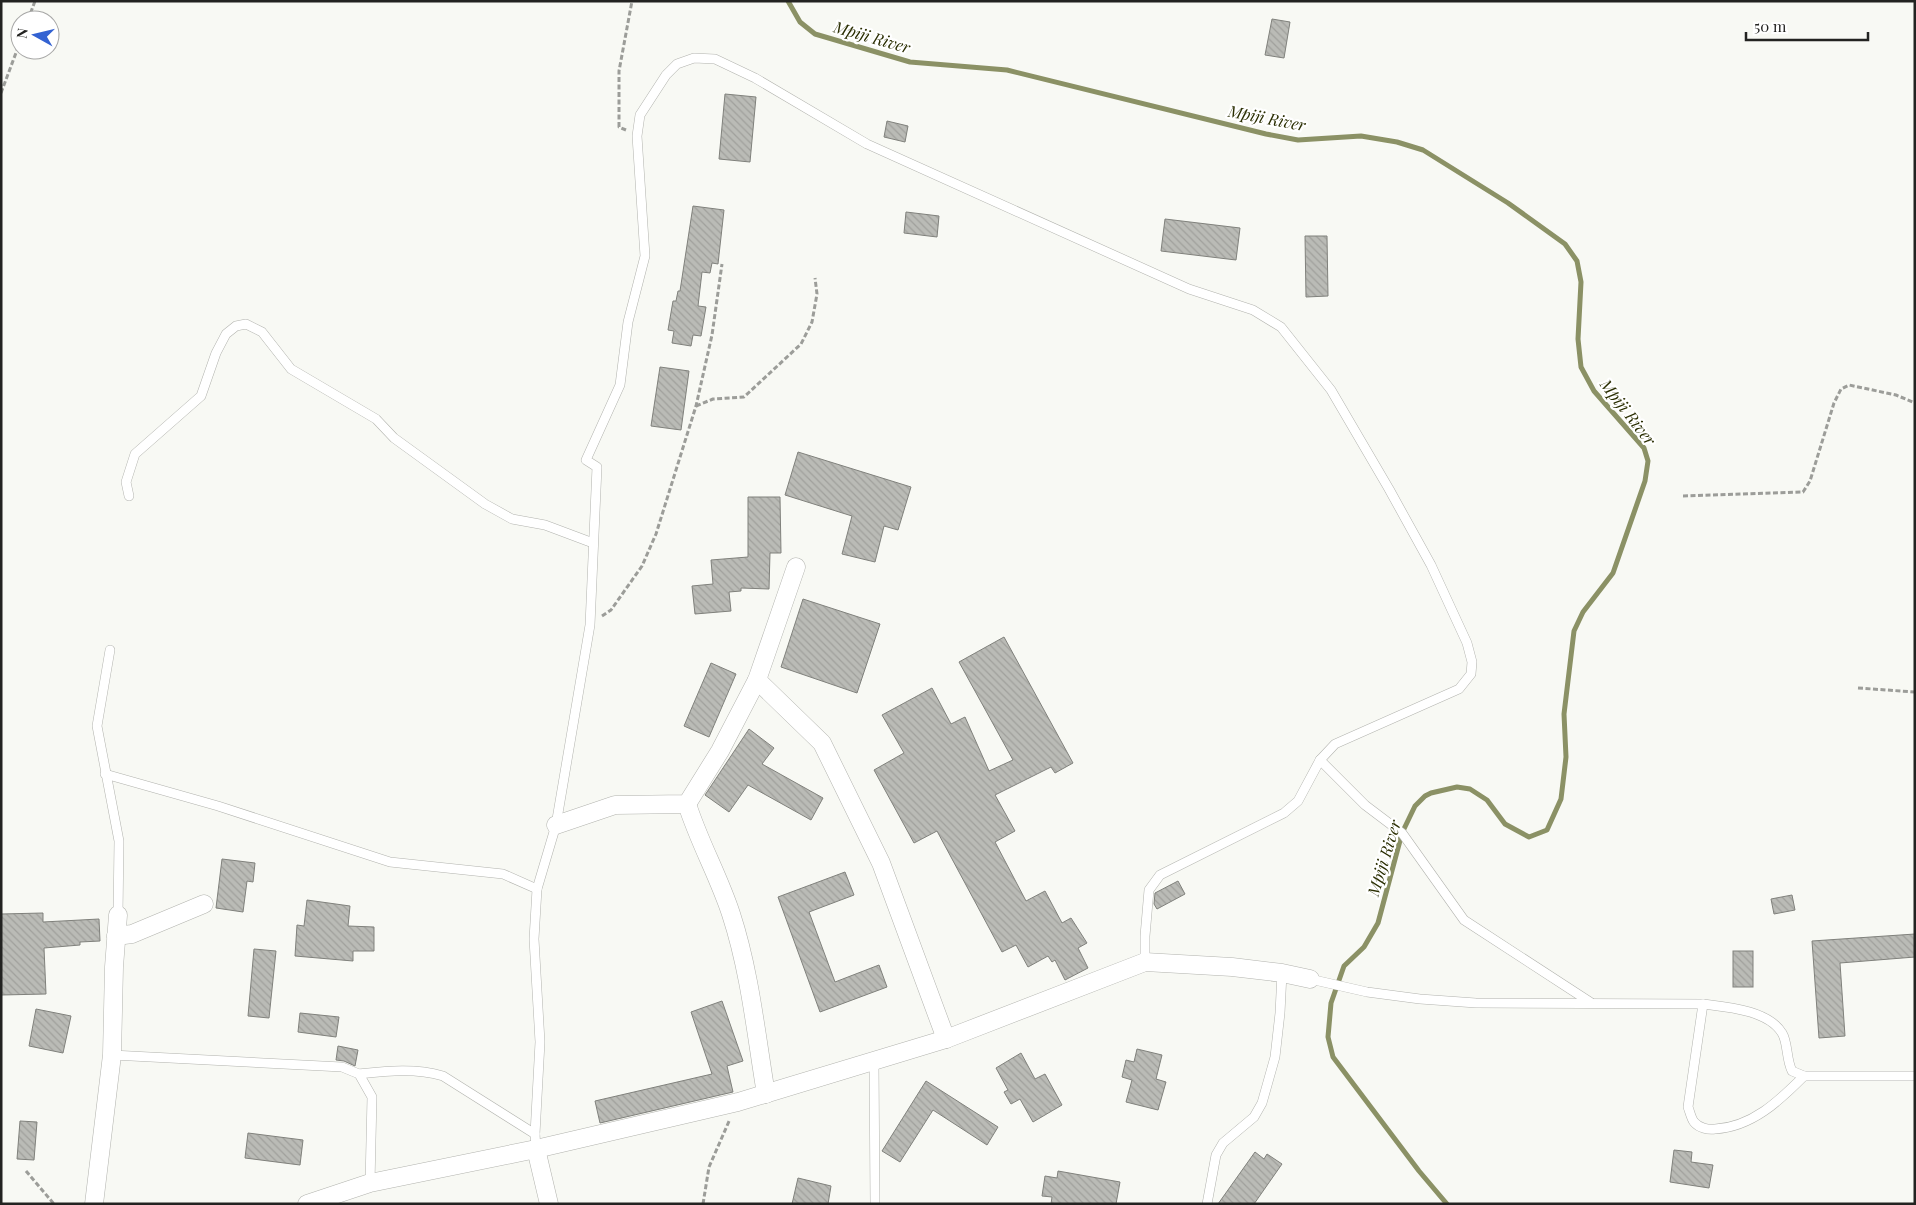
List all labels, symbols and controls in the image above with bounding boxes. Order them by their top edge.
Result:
north arrow [10,10,60,60]
scale bar [1746,10,1868,42]
water label: Mpiji River [831,15,914,58]
text: 50 m [1754,16,1787,36]
text: N [12,27,32,39]
water label: Mpiji River [1226,100,1309,136]
water label: Mpiji River [1595,374,1661,450]
water label: Mpiji River [1362,816,1405,899]

